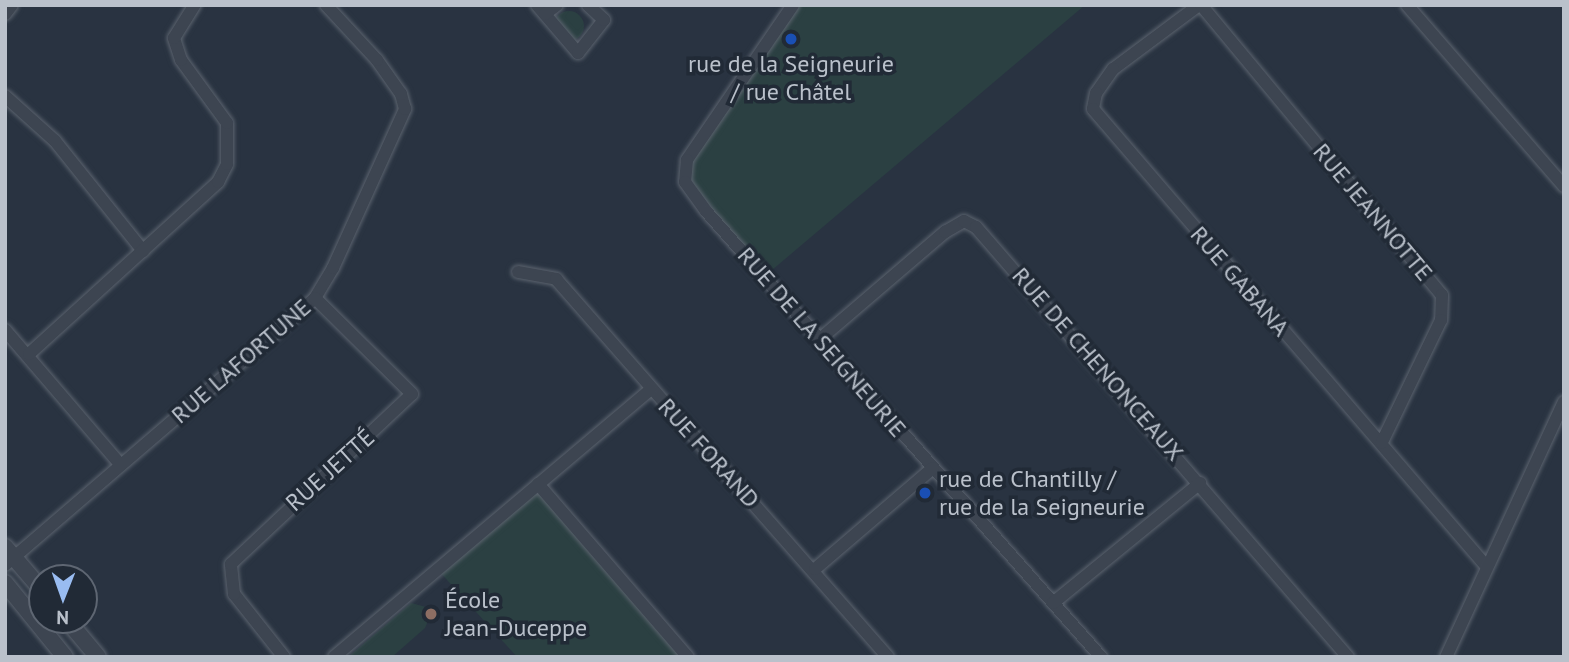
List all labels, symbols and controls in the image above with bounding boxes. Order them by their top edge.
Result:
marker: rue de la Seigneurie / rue Châtel [783,31,799,47]
place label: rue de la Seigneurie / rue Châtel [688,50,894,106]
street label: RUE JEANNOTTE [1307,137,1439,287]
street label: RUE GABANA [1184,220,1296,342]
street label: RUE DE LA SEIGNEURIE [731,241,913,443]
street label: RUE DE CHENONCEAUX [1006,261,1190,467]
street label: RUE LAFORTUNE [165,293,317,429]
street label: RUE FORAND [652,392,766,514]
street label: RUE JETTÉ [280,423,380,517]
place label: rue de Chantilly / rue de la Seigneurie [939,465,1145,521]
marker: rue de Chantilly / rue de la Seigneurie [917,485,933,501]
north arrow [28,564,98,634]
place label: École Jean-Duceppe [445,586,587,642]
text: N [56,606,69,630]
marker: École Jean-Duceppe [423,606,439,622]

